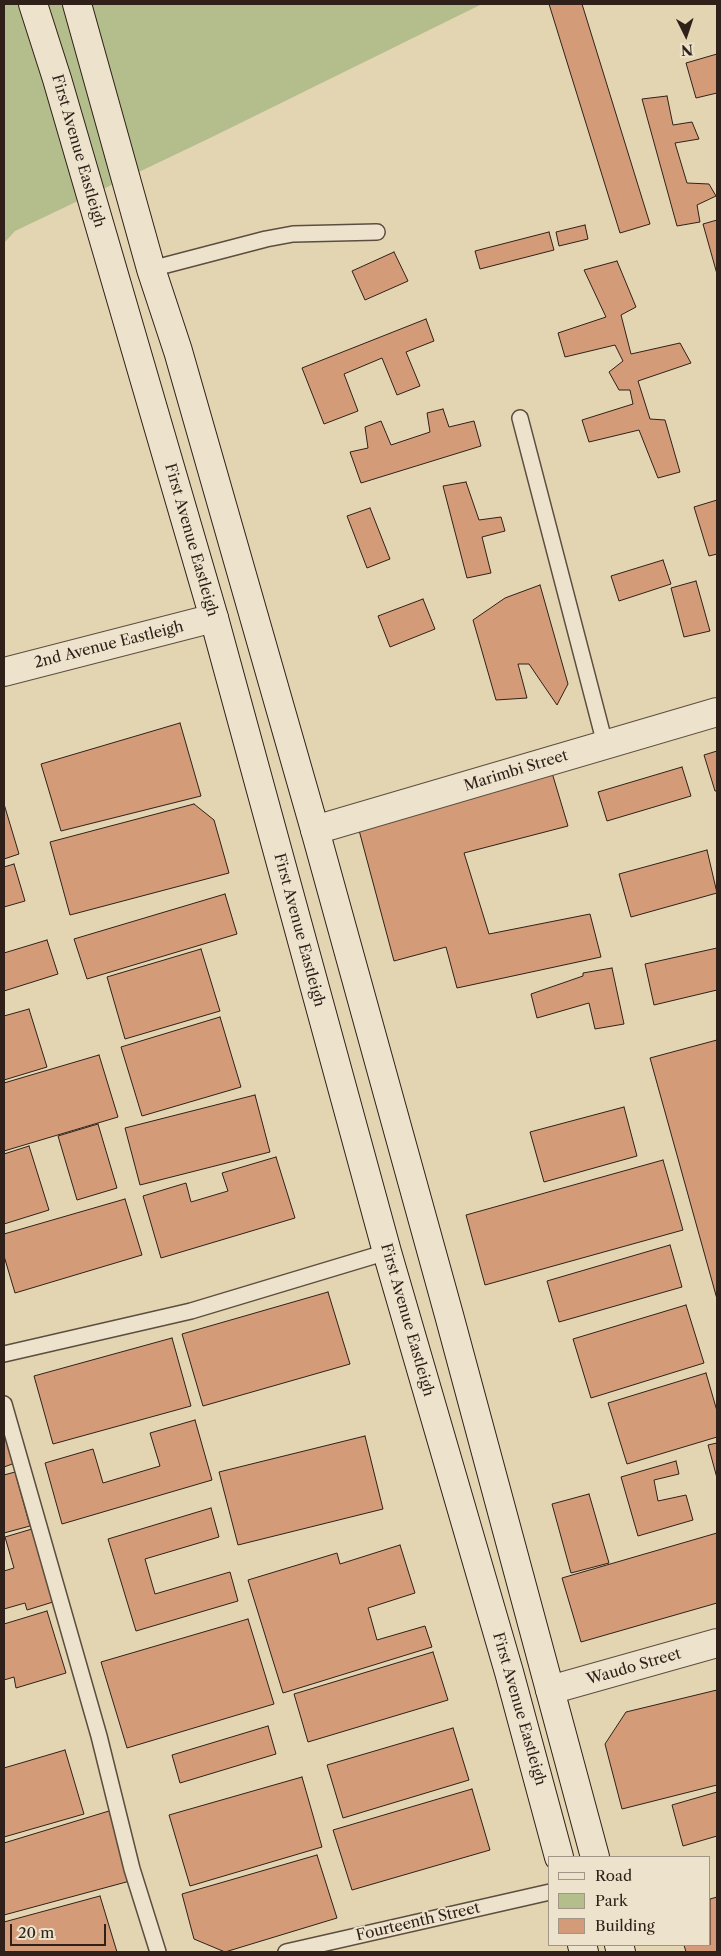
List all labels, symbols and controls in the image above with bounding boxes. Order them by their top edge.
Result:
north arrow [661,10,711,60]
text: N [680,41,694,59]
street label: First Avenue Eastleigh [48,72,108,230]
street label: First Avenue Eastleigh [161,461,221,619]
street label: 2nd Avenue Eastleigh [33,618,185,672]
street label: Marimbi Street [462,747,570,795]
street label: First Avenue Eastleigh [270,851,328,1009]
street label: First Avenue Eastleigh [377,1241,437,1399]
street label: First Avenue Eastleigh [489,1630,549,1788]
street label: Waudo Street [585,1645,683,1689]
legend [548,1856,711,1946]
text: Road [595,1866,632,1885]
text: Park [595,1891,628,1910]
street label: Fourteenth Street [354,1899,482,1945]
scale bar [12,1914,109,1946]
text: Building [595,1916,655,1935]
text: 20 m [18,1923,54,1942]

